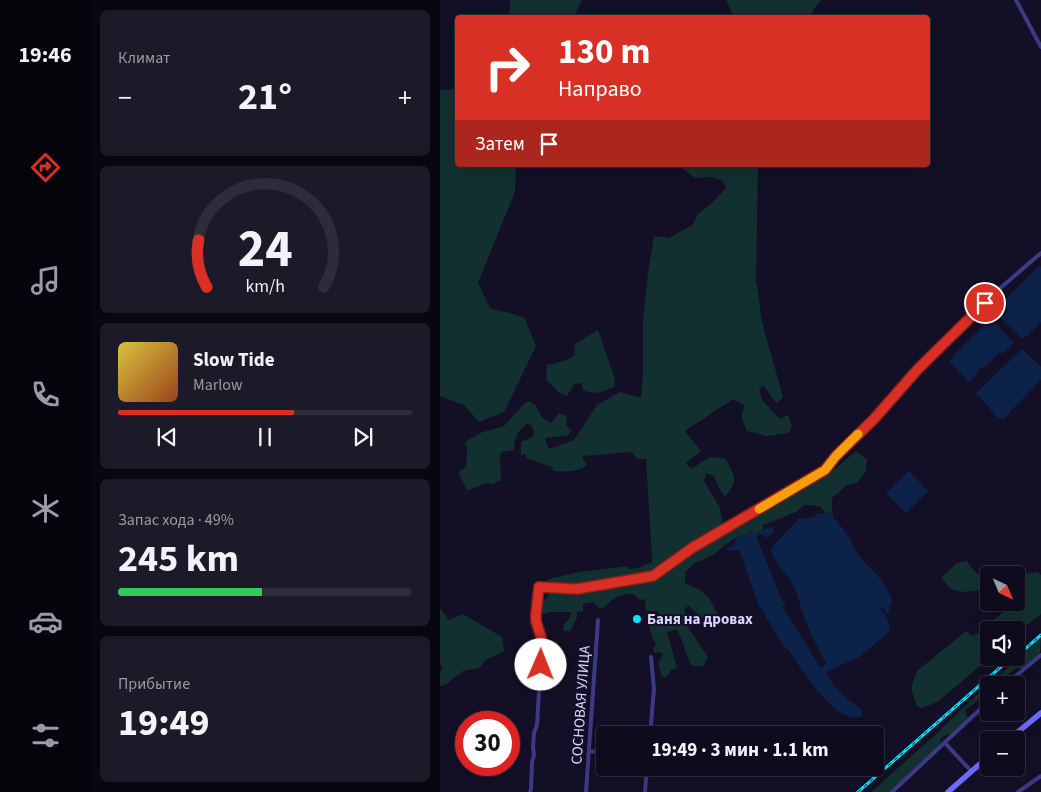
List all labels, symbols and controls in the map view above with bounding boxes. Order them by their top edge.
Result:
text: 130 m [558,27,650,77]
icon: right [475,35,540,100]
text: 19:46 [18,39,72,71]
text: Климат [118,47,170,69]
text: 21° [238,70,292,124]
text: Направо [558,73,642,105]
text: − [118,78,132,118]
text: + [398,78,412,118]
icon: arrive [535,130,563,158]
text: Затем [475,131,525,158]
icon: directions [28,150,63,185]
text: 24 [238,213,292,287]
icon: music [28,263,63,298]
text: km/h [245,274,285,299]
pin [964,282,1006,324]
icon: arrive [971,289,999,317]
text: Slow Tide [193,347,274,374]
text: Marlow [193,374,242,396]
icon: phone [28,377,63,412]
icon: previous [153,423,181,451]
icon: pause [251,423,279,451]
icon: next [349,423,377,451]
icon: climate [28,491,63,526]
text: Запас хода · 49% [118,509,234,531]
text: 245 km [118,532,239,586]
north arrow [980,566,1025,611]
map controls [980,566,1025,776]
icon: car [28,604,63,639]
place label: Баня на дровах [647,609,753,630]
marker: Баня на дровах [631,613,643,625]
button: sound [980,621,1025,666]
position arrow [514,638,566,690]
street label: СОСНОВАЯ УЛИЦА [566,644,596,765]
text: Прибытие [118,673,190,695]
button: + [980,676,1025,721]
text: 19:49 [118,696,210,750]
speed limit sign: 30 [455,711,520,776]
icon: filters [28,718,63,753]
button: − [980,731,1025,776]
text: 19:49 · 3 мин · 1.1 km [651,737,829,764]

